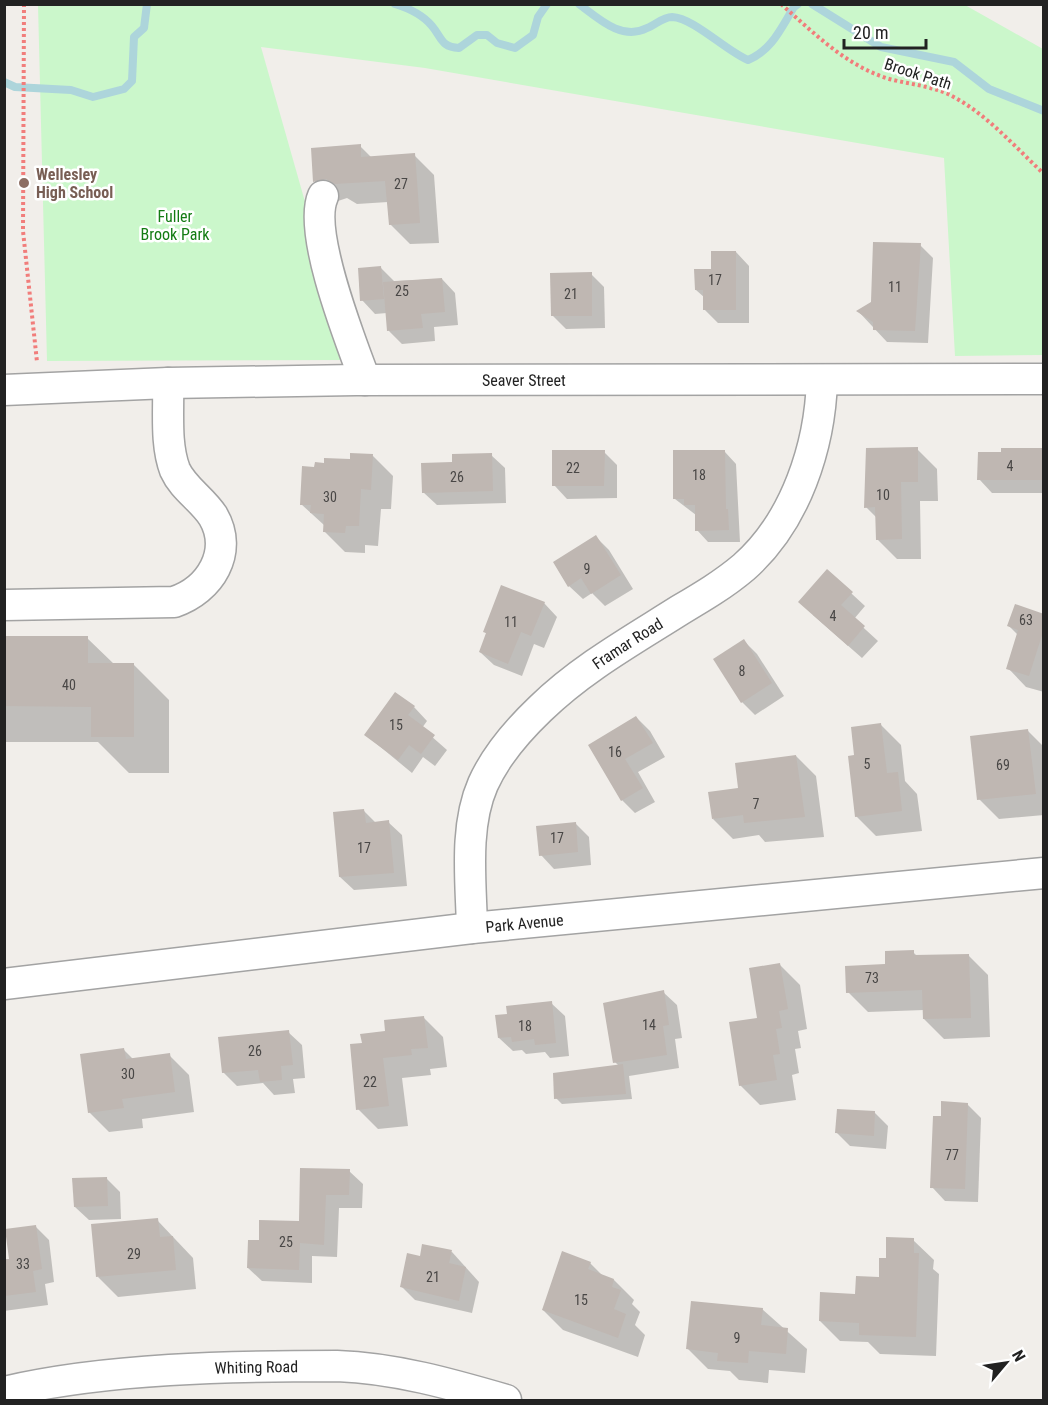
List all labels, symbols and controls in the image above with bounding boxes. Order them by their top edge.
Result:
scale bar [844,12,926,50]
text: 20 m [853,22,888,43]
street label: Brook Path [882,54,954,94]
place label: Wellesley High School [36,165,113,202]
marker: Wellesley High School [17,176,31,190]
house number: 27 [394,176,408,192]
park label: Fuller Brook Park [141,207,210,244]
house number: 17 [708,272,722,288]
house number: 11 [888,279,902,295]
house number: 25 [395,283,409,299]
house number: 21 [564,286,578,302]
street label: Seaver Street [482,370,566,389]
house number: 4 [1007,458,1014,474]
house number: 22 [566,460,580,476]
house number: 18 [692,467,706,483]
house number: 26 [450,469,464,485]
house number: 10 [876,487,890,503]
house number: 30 [323,489,337,505]
house number: 9 [584,561,590,577]
house number: 4 [830,608,837,624]
house number: 63 [1019,612,1033,628]
house number: 11 [504,614,518,630]
street label: Framar Road [588,614,666,673]
house number: 8 [739,663,746,679]
house number: 40 [62,677,76,693]
house number: 15 [389,717,403,733]
house number: 16 [608,744,622,760]
house number: 5 [864,756,871,772]
house number: 69 [996,757,1010,773]
house number: 7 [753,796,760,812]
house number: 17 [550,830,564,846]
house number: 17 [357,840,371,856]
street label: Park Avenue [485,910,564,936]
house number: 73 [865,970,879,986]
house number: 14 [642,1017,656,1033]
house number: 18 [518,1018,532,1034]
house number: 26 [248,1043,262,1059]
house number: 30 [121,1066,135,1082]
house number: 22 [363,1074,377,1090]
house number: 77 [945,1147,959,1163]
house number: 25 [279,1234,293,1250]
house number: 29 [127,1246,141,1262]
house number: 33 [16,1256,30,1272]
house number: 21 [426,1269,440,1285]
house number: 15 [574,1292,588,1308]
house number: 9 [734,1330,740,1346]
north arrow [976,1333,1036,1393]
text: N [1008,1347,1029,1365]
street label: Whiting Road [214,1357,298,1377]

